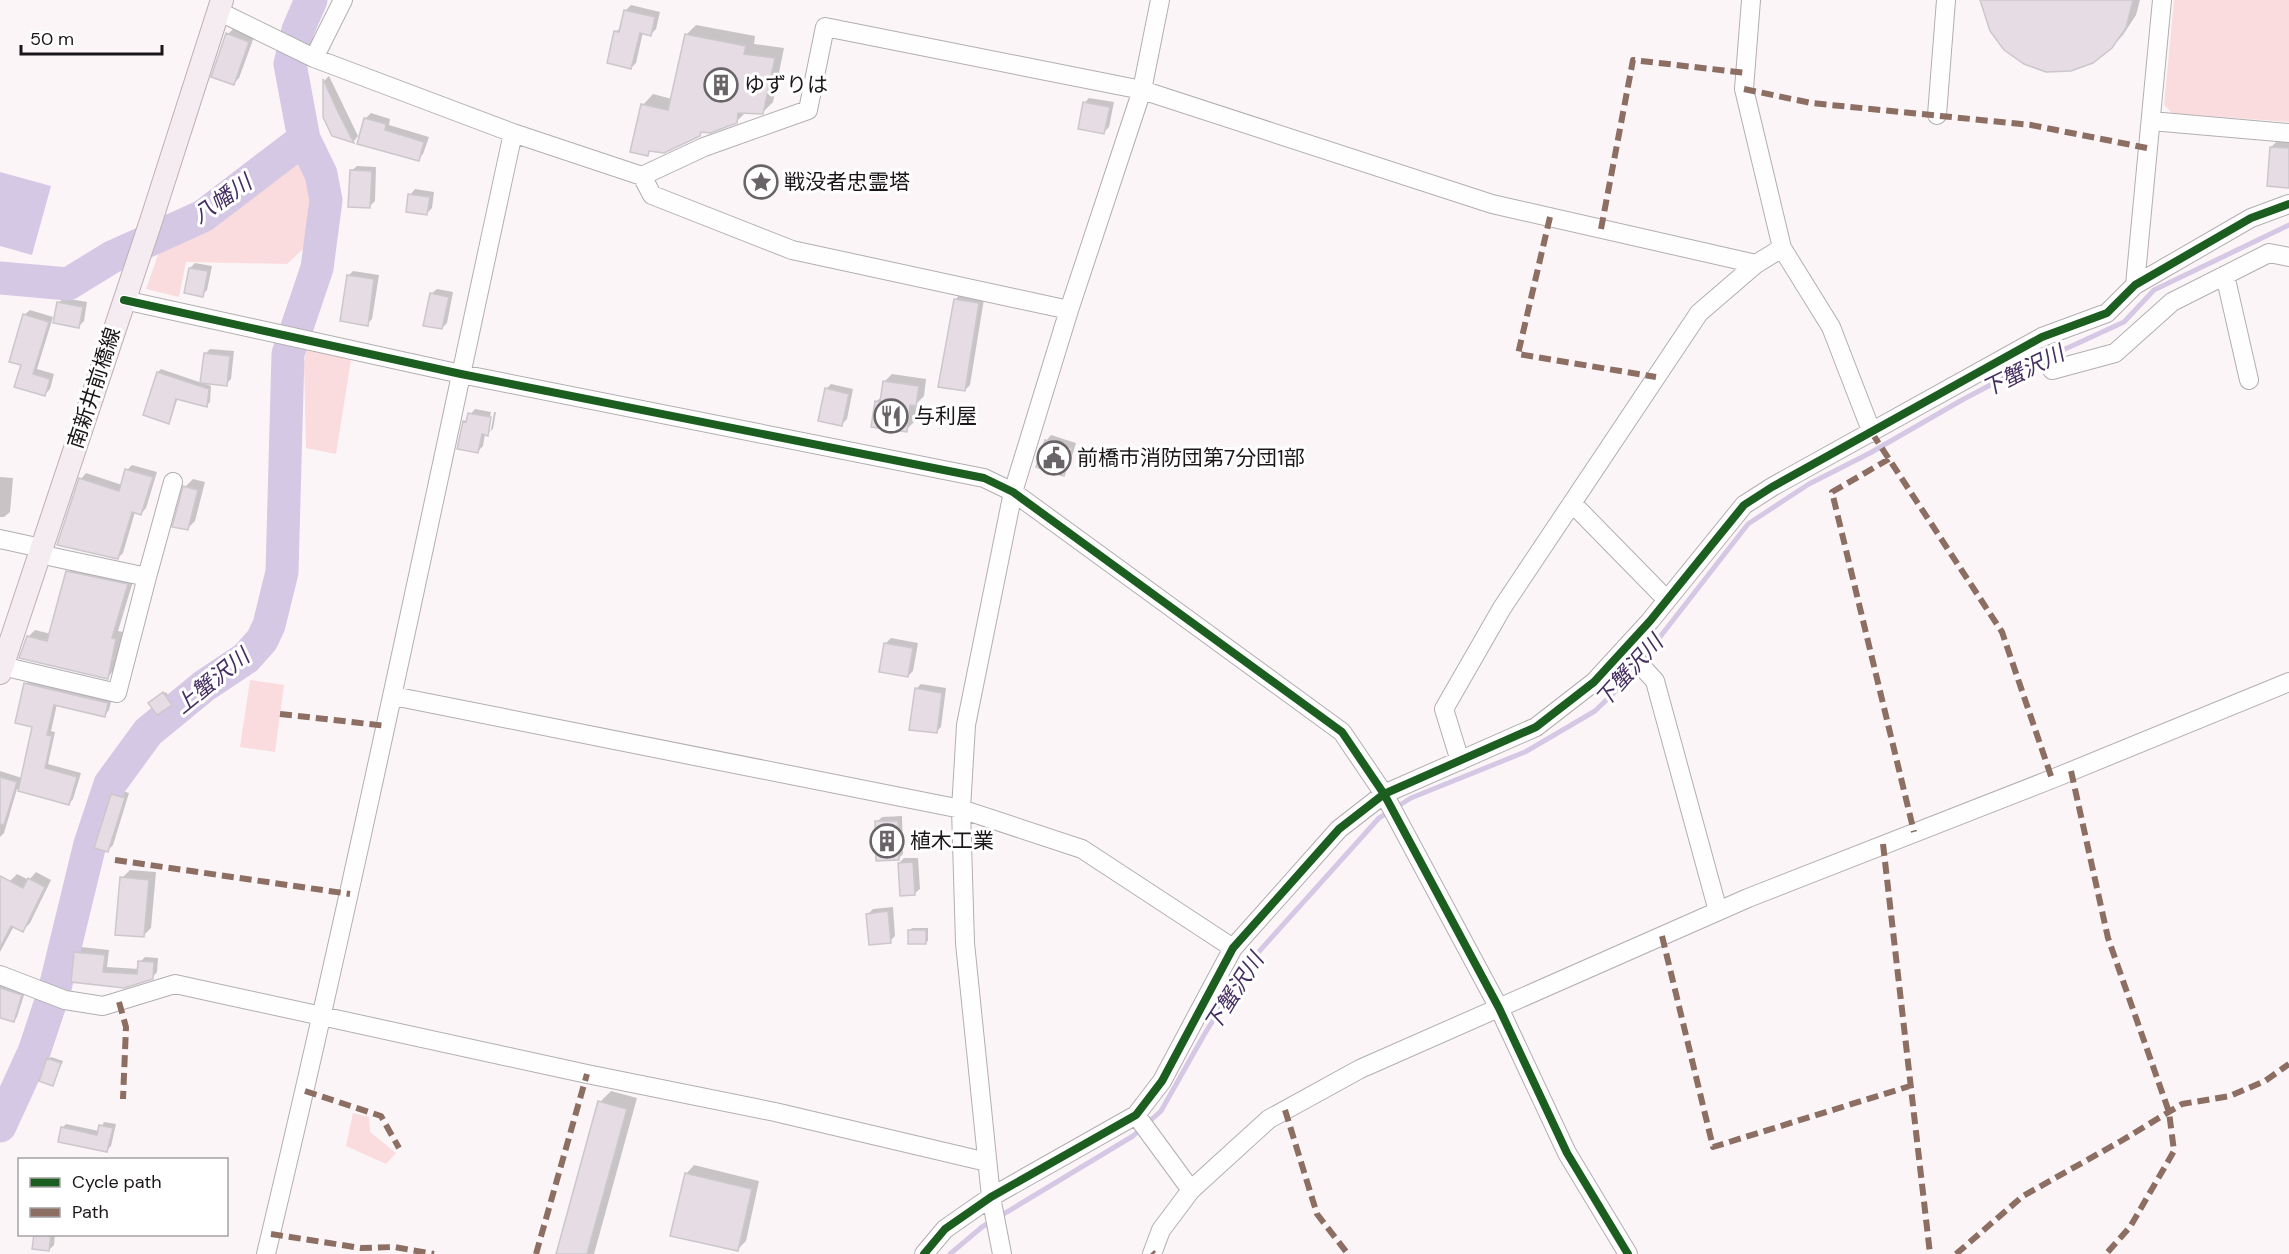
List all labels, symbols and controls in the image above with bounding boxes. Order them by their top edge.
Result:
scale bar [21,18,162,56]
text: 50 m [30,27,74,51]
building icon: ゆずりは [703,67,739,103]
place label: ゆずりは [744,71,828,99]
place icon: 戦没者忠霊塔 [743,164,779,200]
water label: 八幡川 [187,167,259,230]
place label: 戦没者忠霊塔 [784,168,910,196]
street label: 南新井前橋線 [61,324,127,452]
water label: 下蟹沢川 [1977,338,2071,403]
restaurant icon: 与利屋 [873,398,909,434]
place label: 与利屋 [914,402,977,430]
public building icon: 前橋市消防団第7分団1部 [1036,440,1072,476]
place label: 前橋市消防団第7分団1部 [1077,444,1305,472]
water label: 下蟹沢川 [1589,627,1671,713]
water label: 上蟹沢川 [169,641,257,720]
building icon: 植木工業 [869,823,905,859]
place label: 植木工業 [910,827,994,855]
water label: 下蟹沢川 [1198,946,1271,1037]
legend [18,1158,228,1236]
text: Cycle path [72,1170,162,1194]
text: Path [72,1200,109,1224]

